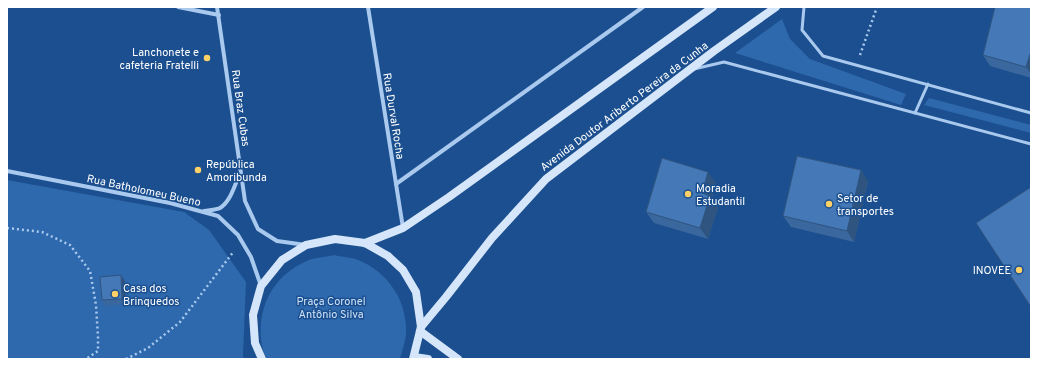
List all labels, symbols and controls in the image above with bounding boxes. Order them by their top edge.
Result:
street label: Avenida Doutor Ariberto Pereira da Cunha [538,39,712,175]
place label: Lanchonete e cafeteria Fratelli [120,46,199,73]
marker: Lanchonete e cafeteria Fratelli [202,53,212,63]
street label: Rua Braz Cubas [228,69,252,148]
street label: Rua Durval Rocha [379,72,407,161]
place label: República Amoribunda [206,158,267,185]
marker: República Amoribunda [193,165,203,175]
street label: Rua Batholomeu Bueno [86,172,202,210]
place label: Moradia Estudantil [696,182,745,209]
marker: Moradia Estudantil [683,189,693,199]
place label: Setor de transportes [837,192,894,219]
marker: Setor de transportes [824,199,834,209]
place label: INOVEE [973,264,1011,278]
marker: INOVEE [1014,265,1024,275]
place label: Casa dos Brinquedos [123,282,179,309]
marker: Casa dos Brinquedos [110,289,120,299]
park label: Praça Coronel Antônio Silva [296,295,366,322]

